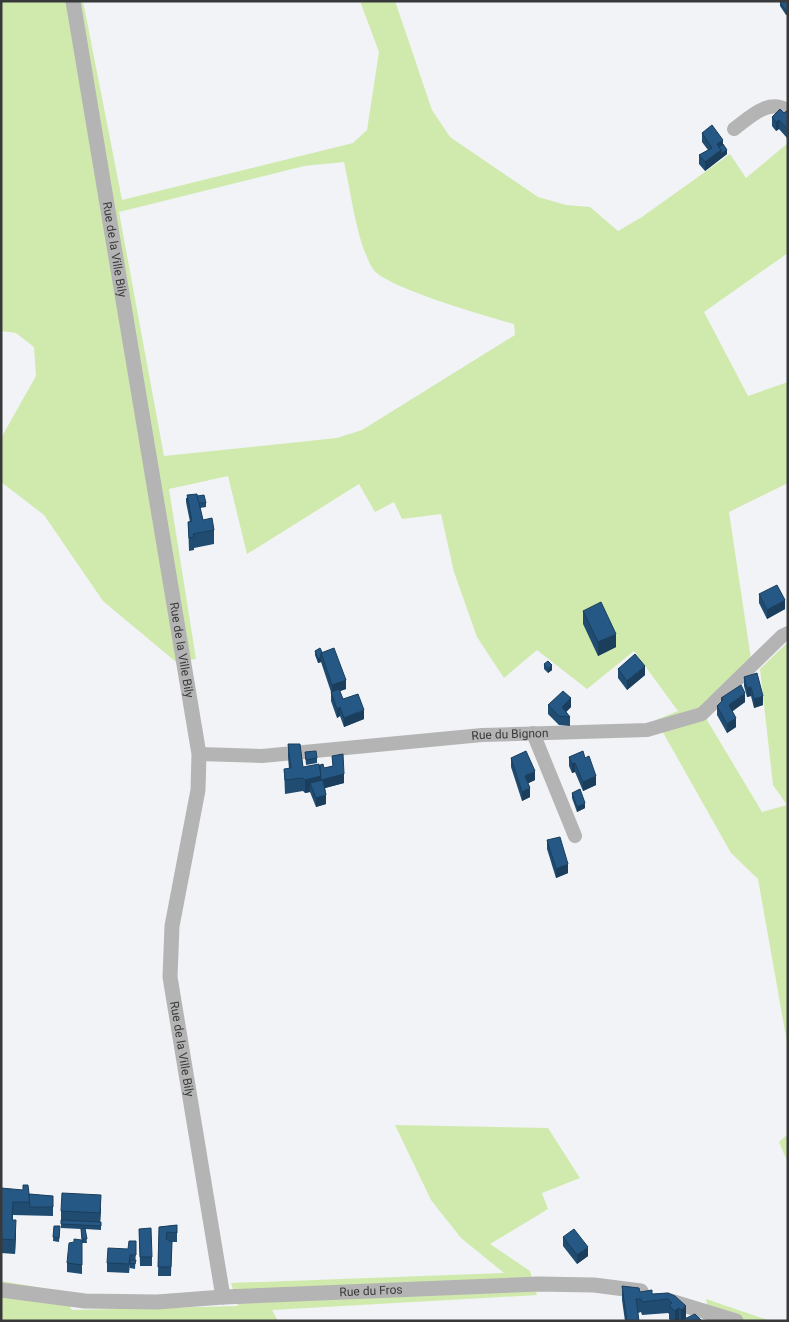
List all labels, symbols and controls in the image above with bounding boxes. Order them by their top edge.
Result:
street label: Rue de la Ville Bily [100,201,130,299]
street label: Rue de la Ville Bily [167,601,197,699]
street label: Rue du Bignon [471,726,549,743]
street label: Rue de la Ville Bily [167,1000,197,1098]
street label: Rue du Fros [339,1283,403,1299]

